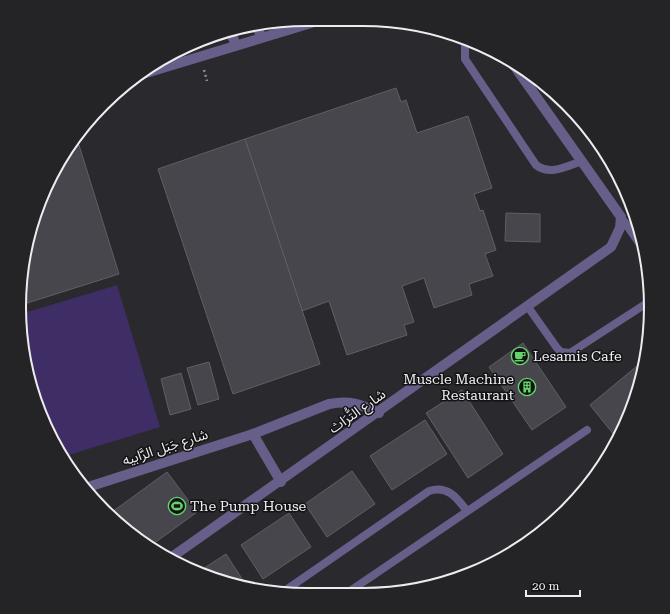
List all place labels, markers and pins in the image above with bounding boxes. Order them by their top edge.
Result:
cafe icon: Lesamis Cafe [510,346,530,366]
place label: Lesamis Cafe [533,348,622,364]
place label: Muscle Machine Restaurant [403,371,514,403]
building icon: Muscle Machine Restaurant [517,377,537,397]
sports icon: The Pump House [167,496,187,516]
place label: The Pump House [190,498,306,514]

